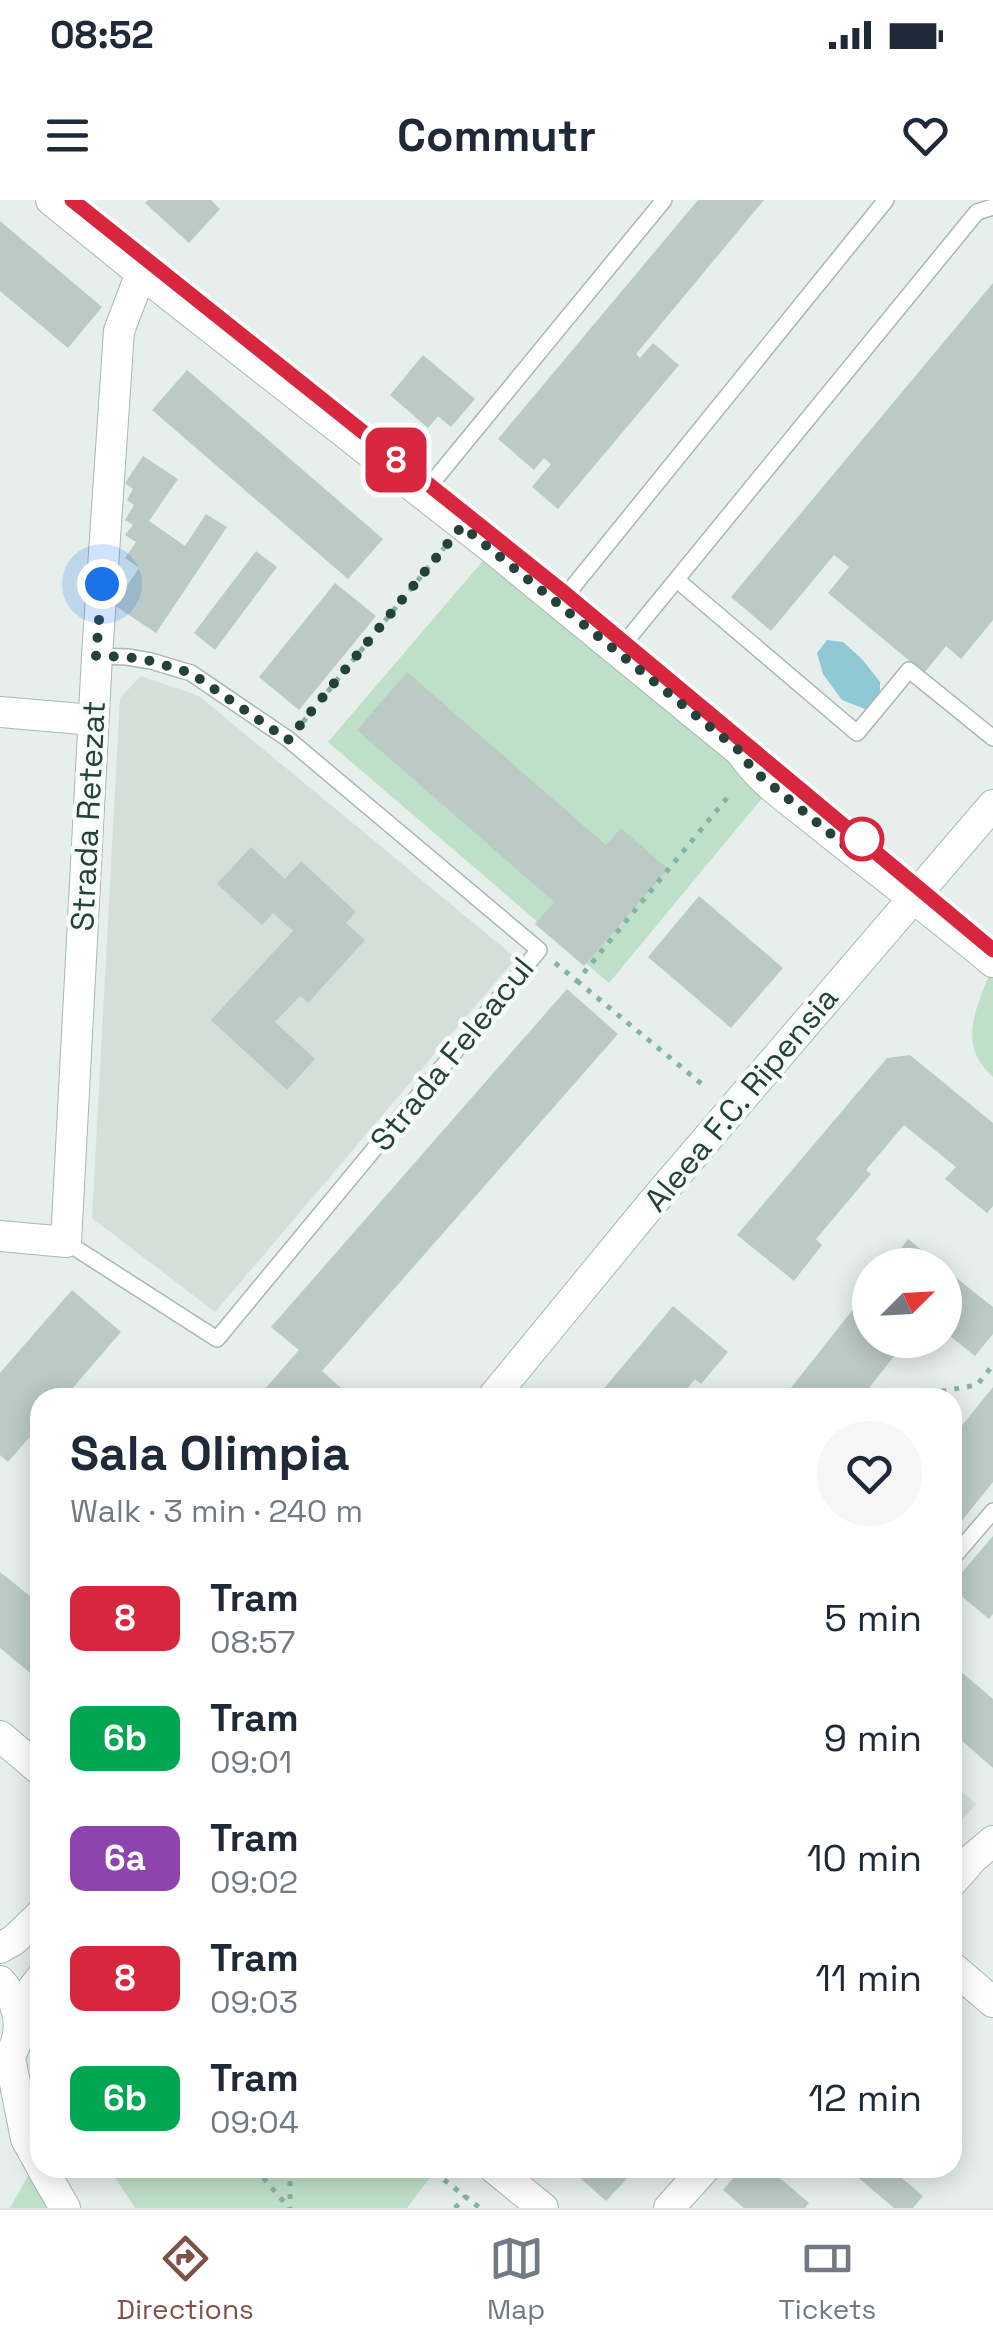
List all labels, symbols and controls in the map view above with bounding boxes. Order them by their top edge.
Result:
text: 08:52 [50,11,154,59]
text: Commutr [397,107,596,164]
icon: menu [40,108,95,163]
icon: heart [898,108,953,163]
line badge: 8 [364,428,428,492]
text: 8 [385,438,407,482]
your location [77,559,127,609]
street label: Strada Retezat [62,700,114,932]
unlabelled marker [841,818,883,860]
street label: Strada Feleacul [361,949,543,1159]
street label: Aleea F.C. Ripensia [635,979,847,1219]
north arrow [852,1248,962,1358]
map controls [852,1248,962,1358]
button: heart [817,1421,922,1526]
text: Sala Olimpia [70,1423,350,1484]
text: Walk · 3 min · 240 m [70,1491,363,1531]
text: Tram [210,1574,299,1622]
text: 5 min [824,1594,922,1642]
text: 8 [114,1596,136,1640]
text: 08:57 [210,1622,295,1662]
text: Tram [210,1694,299,1742]
text: 9 min [824,1714,922,1762]
text: 6b [103,1716,147,1760]
text: 09:01 [210,1742,292,1782]
text: Tram [210,1814,299,1862]
text: 10 min [807,1834,922,1882]
text: 6a [104,1836,146,1880]
text: 09:02 [210,1862,298,1902]
text: Tram [210,1934,299,1982]
text: 11 min [815,1954,922,2002]
text: 8 [114,1956,136,2000]
text: 09:03 [210,1982,298,2022]
text: Tram [210,2054,299,2102]
text: 12 min [808,2074,922,2122]
text: 6b [103,2076,147,2120]
text: 09:04 [210,2102,299,2142]
tab: Directions [117,2231,254,2327]
tab: Map [487,2231,545,2327]
tab: Tickets [779,2231,876,2327]

